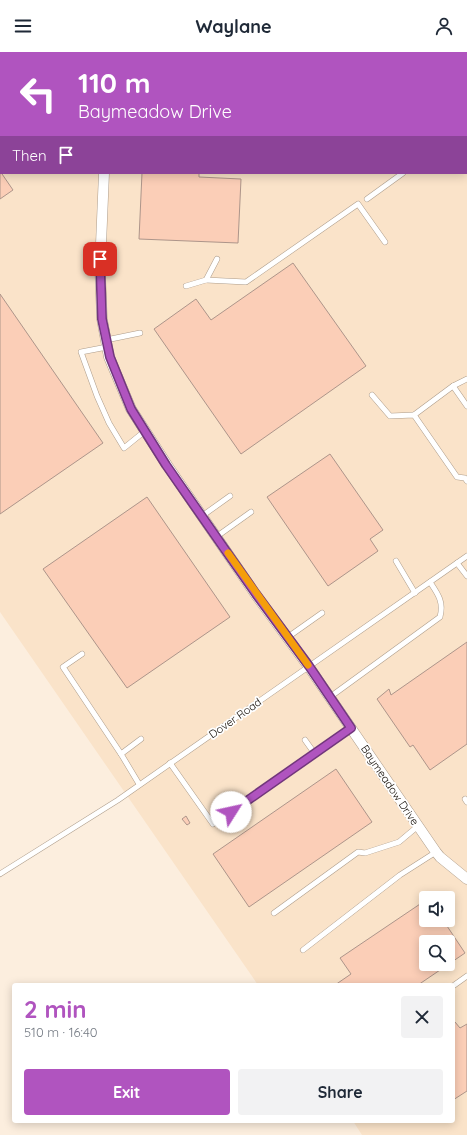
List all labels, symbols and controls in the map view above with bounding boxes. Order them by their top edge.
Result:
icon: menu [12,15,34,37]
text: Waylane [195,15,272,38]
icon: person [433,15,455,37]
text: 110 m [78,65,151,100]
icon: left [12,68,64,120]
text: Baymeadow Drive [78,100,232,123]
icon: arrive [55,144,77,166]
text: Then [12,146,47,165]
pin [83,242,117,276]
icon: arrive [89,248,111,270]
street label: Dover Road [206,695,264,741]
street label: Baymeadow Drive [358,742,422,828]
position arrow [210,791,252,833]
map controls [419,891,455,971]
button: sound [419,891,455,927]
button: search [419,935,455,971]
text: 2 min [24,994,86,1024]
button: close [401,996,443,1038]
text: 510 m · 16:40 [24,1024,98,1040]
button: Exit [24,1069,230,1115]
button: Share [238,1069,443,1115]

